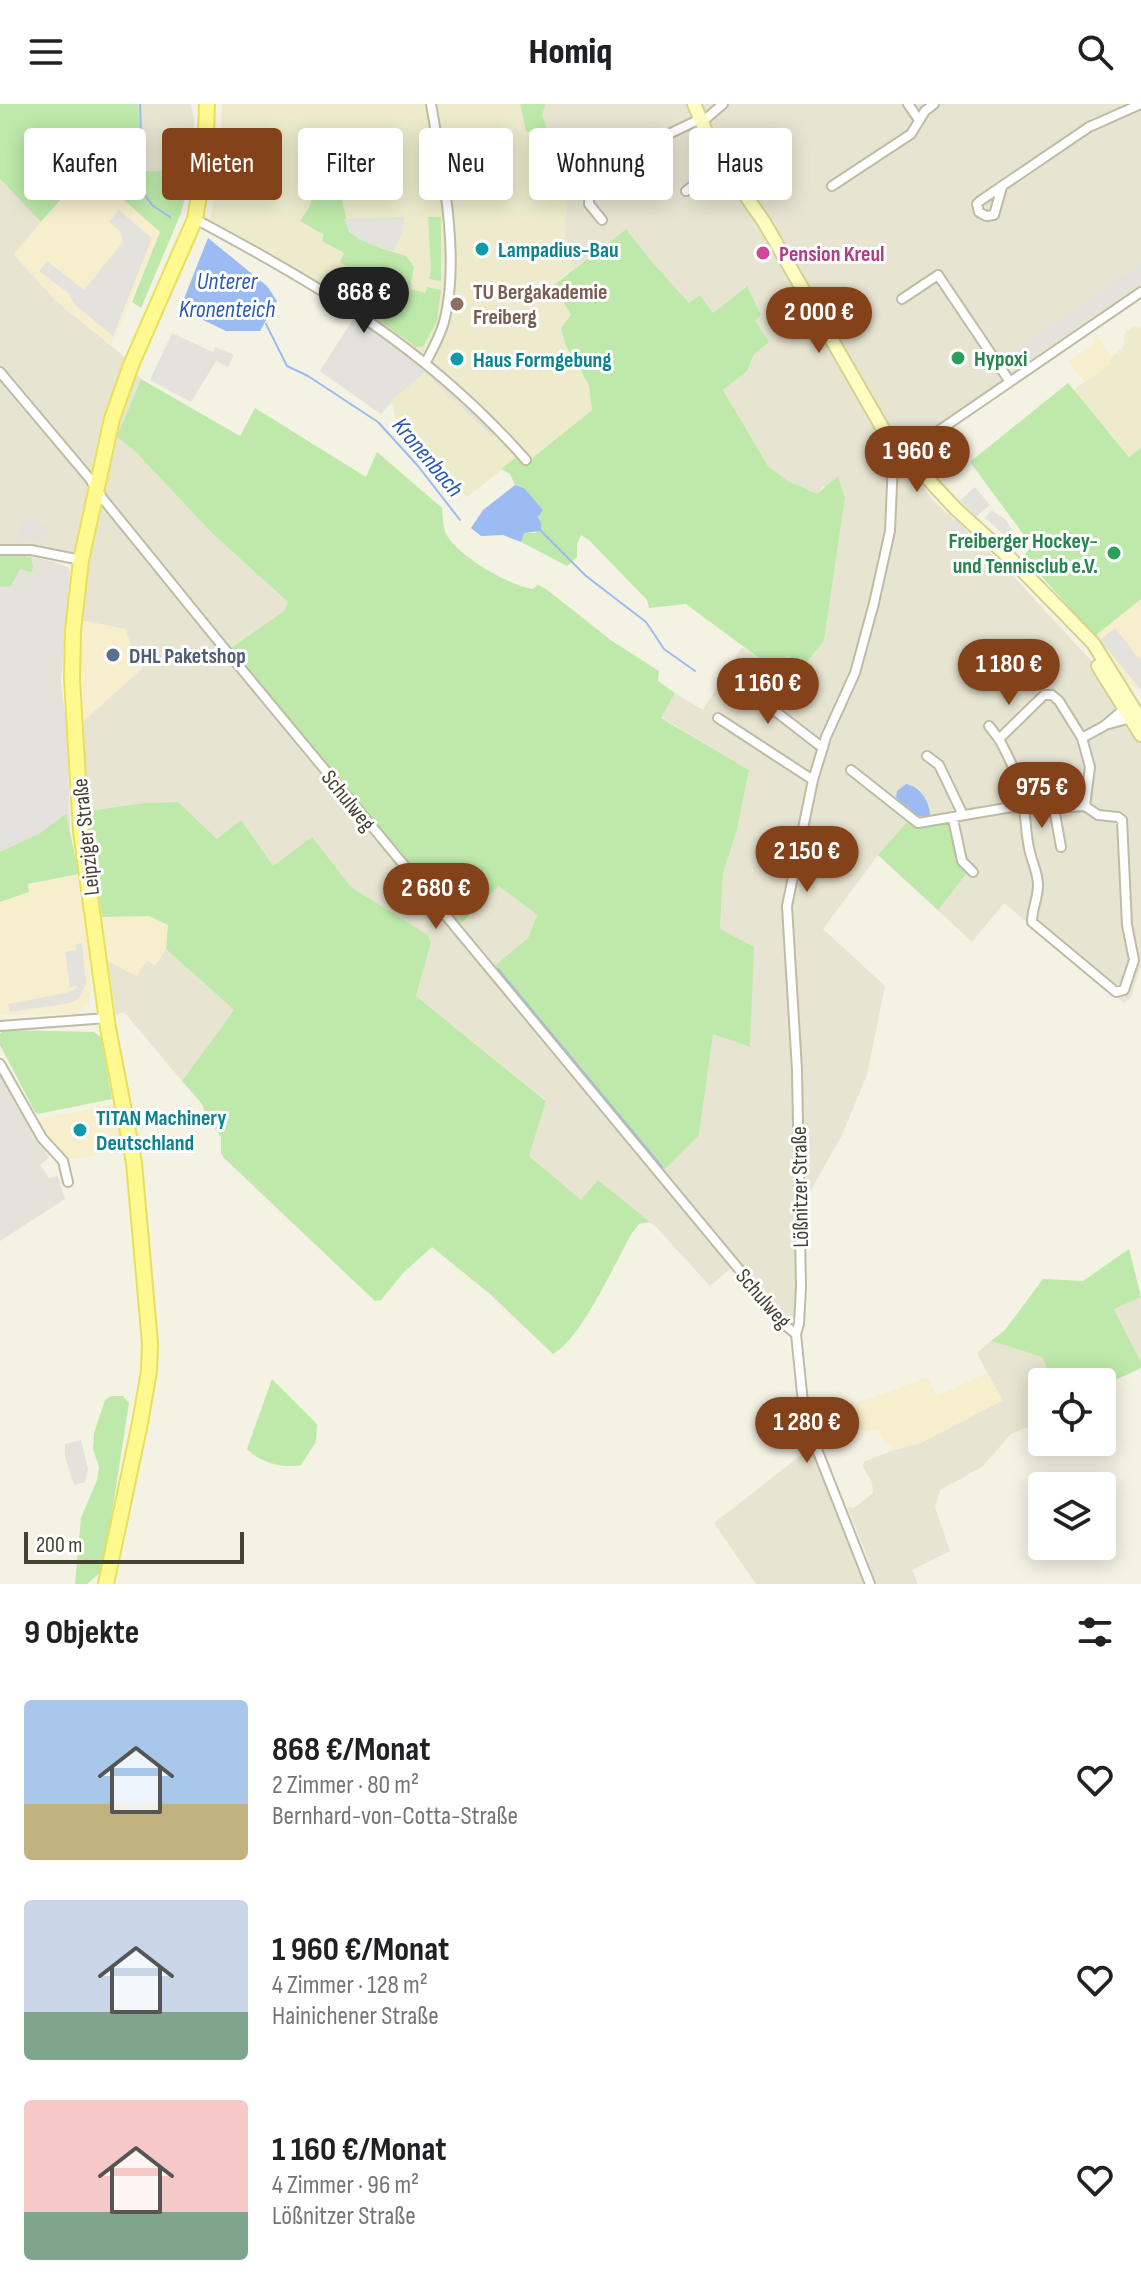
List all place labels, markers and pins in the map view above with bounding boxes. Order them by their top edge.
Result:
place label: Lampadius-Bau [498,237,619,264]
marker: Lampadius-Bau [473,240,491,258]
place label: Pension Kreul [779,241,885,268]
marker: Pension Kreul [754,244,772,262]
pin: 868 € [308,267,420,335]
place label: TU Bergakademie Freiberg [473,279,607,331]
pin: 2 000 € [745,287,893,355]
marker: TU Bergakademie Freiberg [448,295,466,313]
place label: Hypoxi [974,346,1027,373]
place label: Haus Formgebung [473,347,612,374]
marker: Hypoxi [949,349,967,367]
marker: Haus Formgebung [448,350,466,368]
pin: 1 960 € [843,426,991,494]
place label: Freiberger Hockey- und Tennisclub e.V. [949,528,1098,580]
marker: Freiberger Hockey- und Tennisclub e.V. [1105,544,1123,562]
pin: 1 180 € [935,639,1083,707]
place label: DHL Paketshop [129,643,246,670]
marker: DHL Paketshop [104,646,122,664]
pin: 1 160 € [694,658,842,726]
pin: 975 € [986,762,1098,830]
pin: 2 150 € [733,826,881,894]
pin: 2 680 € [362,863,510,931]
place label: TITAN Machinery Deutschland [96,1105,227,1157]
marker: TITAN Machinery Deutschland [71,1121,89,1139]
pin: 1 280 € [733,1397,881,1465]

